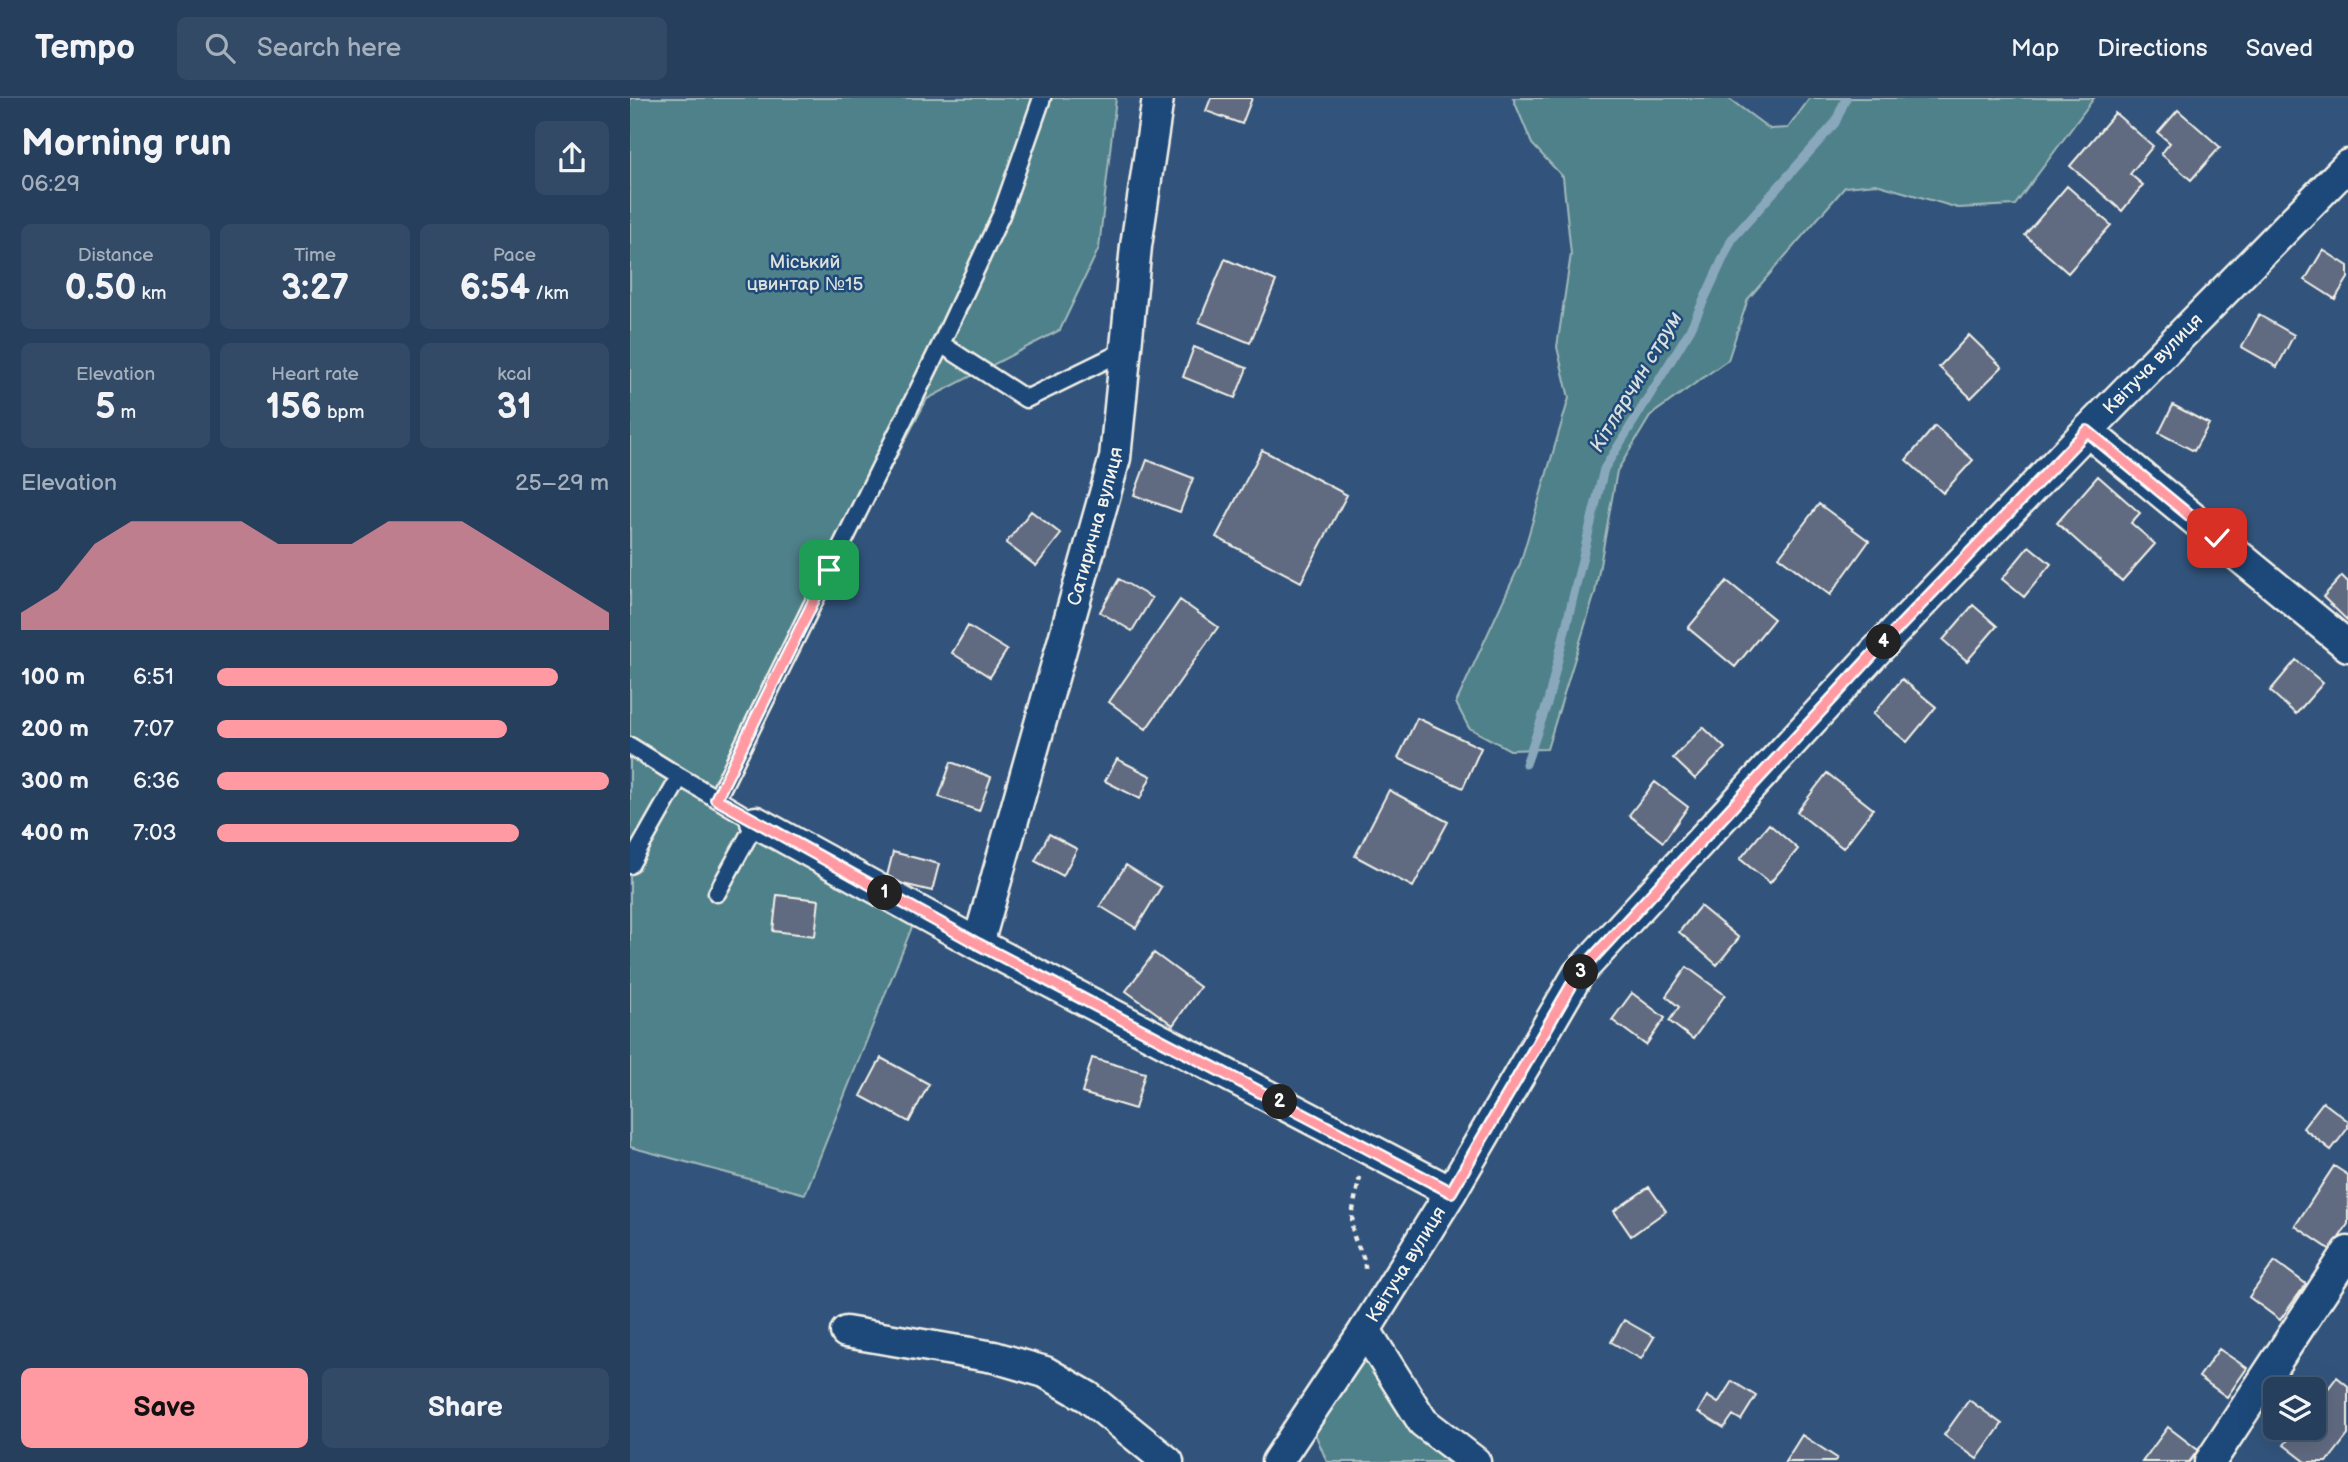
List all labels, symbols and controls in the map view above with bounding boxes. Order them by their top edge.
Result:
search box [177,17,667,80]
text: Tempo [35,28,135,68]
icon: search [201,29,239,67]
text: Search here [257,33,401,64]
text: Map [2011,34,2059,63]
text: Directions [2097,34,2208,63]
text: Saved [2246,34,2313,63]
text: Morning run [21,121,232,166]
button: share [535,121,609,195]
text: 06:29 [21,170,80,198]
text: Distance [78,244,154,267]
text: Time [294,244,336,267]
text: Pace [493,244,536,267]
park label: Міський цвинтар №15 [747,251,863,296]
text: 0.50 [65,267,136,310]
text: 3:27 [281,267,349,310]
text: 6:54 [460,267,530,310]
text: km [136,282,167,305]
text: /km [530,282,569,305]
water label: Кітлярчин струм [1584,307,1688,457]
street label: Квітуча вулиця [2098,308,2208,419]
text: Elevation [76,363,155,386]
text: Heart rate [271,363,359,386]
text: kcal [497,363,531,386]
text: 5 [95,386,115,429]
text: 156 [266,386,322,429]
text: 31 [497,386,532,429]
text: m [115,401,136,424]
text: bpm [322,401,364,424]
street label: Сатирична вулиця [1062,446,1128,608]
text: Elevation [21,469,117,497]
text: 25–29 m [515,469,609,497]
pin [2187,508,2247,568]
icon: check [2198,519,2236,557]
pin [799,540,859,600]
icon: arrive [810,551,848,589]
pin: 4 [1866,624,1902,660]
text: 4 [1878,630,1889,653]
text: 100 m [21,663,85,691]
text: 6:51 [133,663,174,691]
text: 200 m [21,715,89,743]
text: 7:07 [133,715,174,743]
text: 300 m [21,767,89,795]
text: 6:36 [133,767,180,795]
text: 400 m [21,819,89,847]
text: 7:03 [133,819,177,847]
pin: 1 [868,876,902,910]
text: 1 [881,881,889,904]
pin: 3 [1564,954,1598,990]
text: 3 [1575,960,1586,983]
pin: 2 [1262,1084,1298,1119]
text: 2 [1274,1090,1285,1113]
street label: Квітуча вулиця [1361,1202,1451,1327]
button: Save [21,1368,308,1448]
button: Share [322,1368,609,1448]
map controls [2263,1377,2326,1440]
button: layers [2263,1377,2326,1440]

